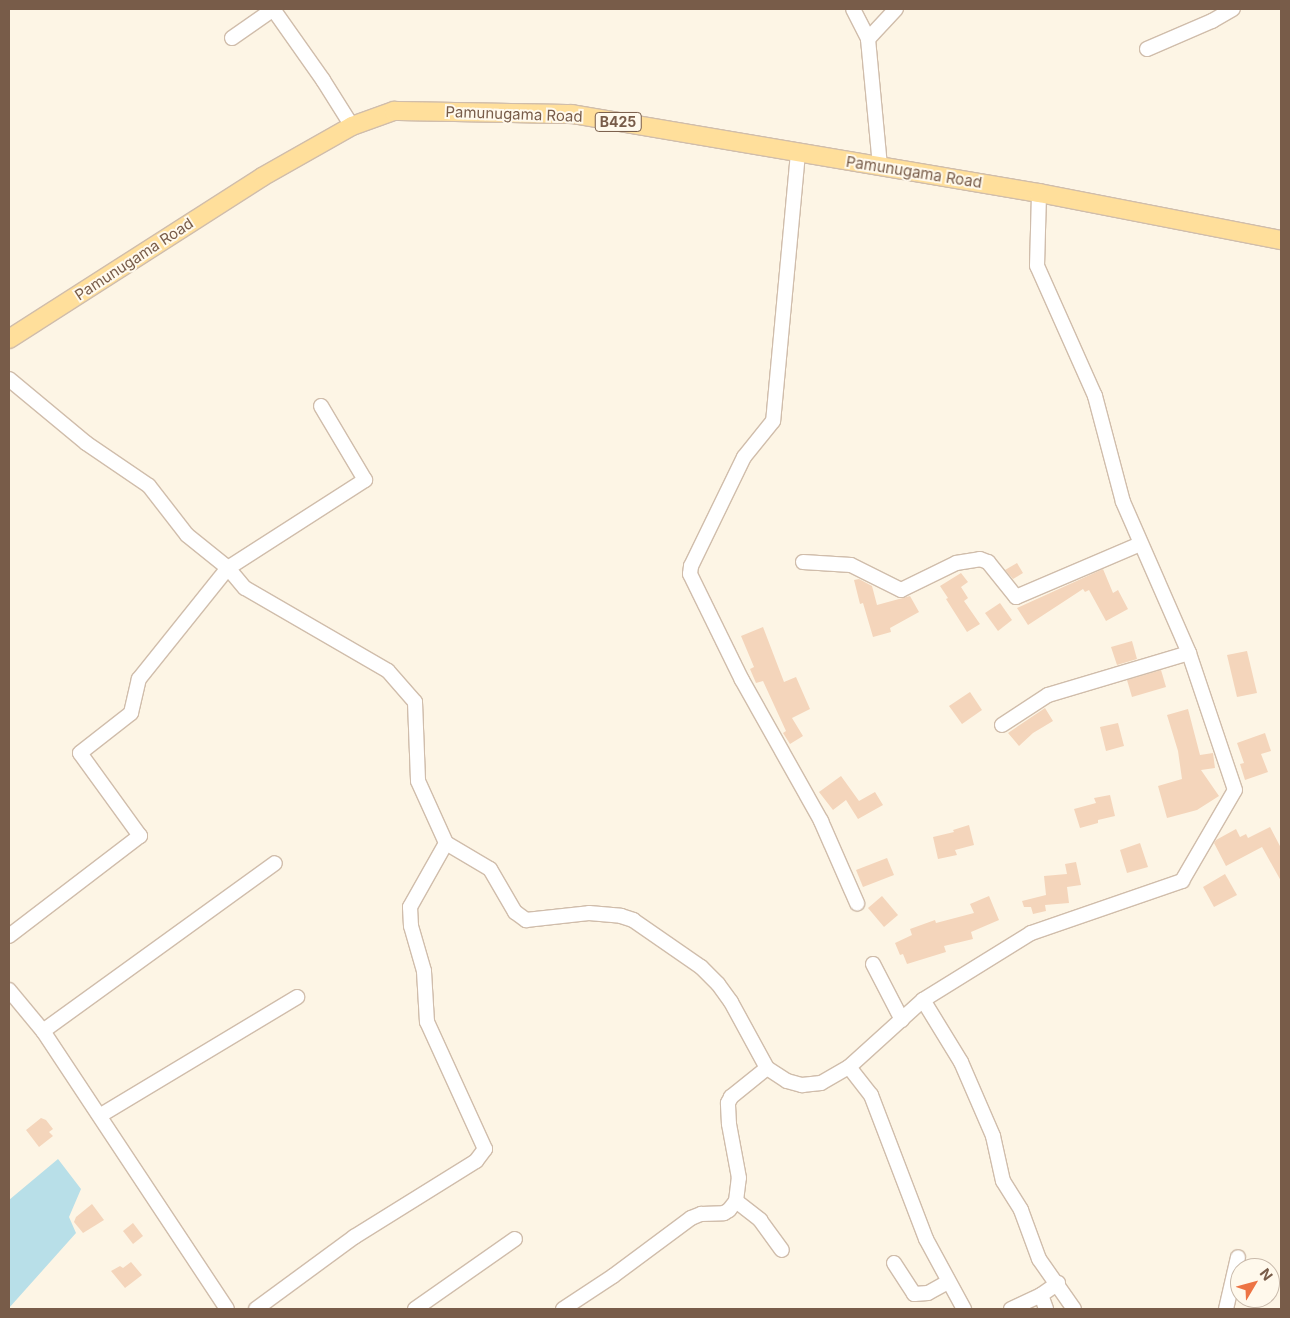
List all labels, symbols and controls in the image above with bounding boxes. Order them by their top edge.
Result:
street label: Pamunugama Road [445,103,583,125]
road number: B425 [594,110,642,134]
street label: Pamunugama Road [845,152,983,192]
street label: Pamunugama Road [72,214,196,304]
north arrow [1230,1258,1280,1308]
text: N [1257,1265,1277,1284]

